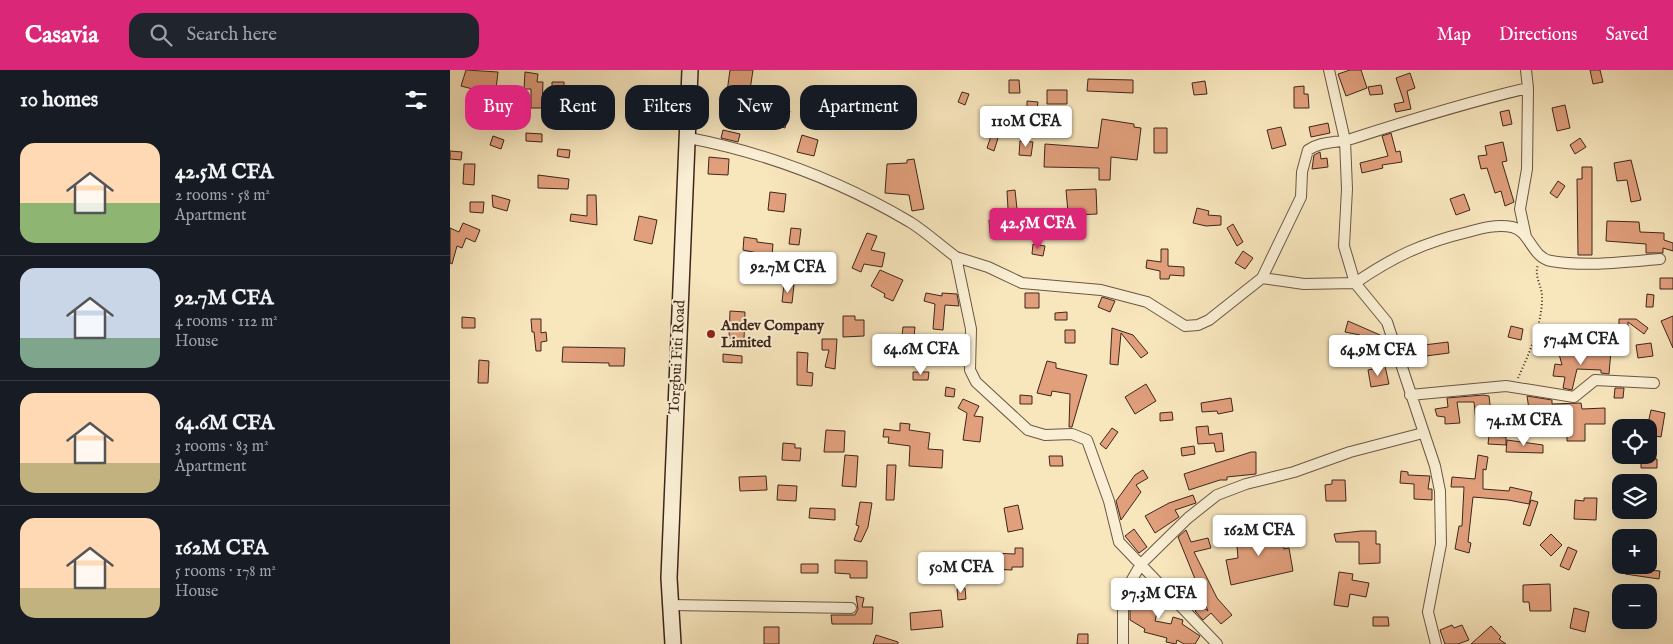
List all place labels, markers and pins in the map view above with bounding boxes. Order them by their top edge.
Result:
pin: 110M CFA [974,106,1078,148]
pin: 42.5M CFA [981,208,1095,250]
pin: 92.7M CFA [731,252,845,294]
place label: Andev Company Limited [720,316,825,352]
pin: 57.4M CFA [1524,324,1638,366]
marker: Andev Company Limited [705,328,717,340]
pin: 64.6M CFA [864,334,978,376]
pin: 64.9M CFA [1321,334,1435,377]
pin: 74.1M CFA [1467,404,1581,447]
pin: 162M CFA [1207,514,1311,557]
pin: 50M CFA [915,552,1007,594]
pin: 97.3M CFA [1102,578,1216,620]

